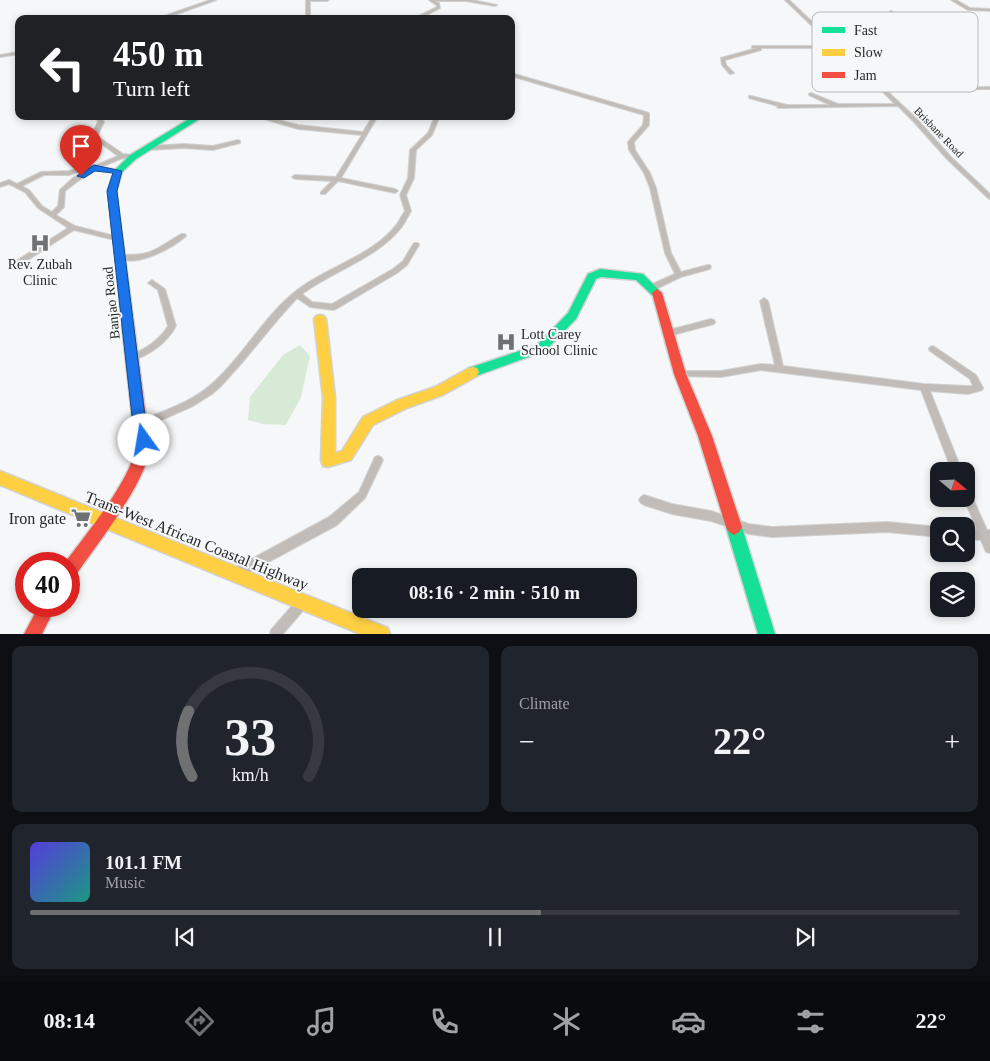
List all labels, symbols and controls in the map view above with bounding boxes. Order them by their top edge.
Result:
legend [812,12,978,92]
text: Fast [854,23,877,38]
icon: left [30,35,95,100]
text: 450 m [113,35,203,74]
text: Slow [854,45,884,60]
text: Jam [854,68,877,83]
text: Turn left [113,76,190,101]
street label: Brisbane Road [912,104,966,160]
pin [60,125,102,176]
icon: arrive [67,132,95,160]
hospital icon: Rev. Zubah Clinic [29,232,51,254]
place label: Rev. Zubah Clinic [8,257,72,288]
street label: Banjao Road [100,266,123,340]
place label: Lott Carey School Clinic [521,327,598,358]
hospital icon: Lott Carey School Clinic [495,331,517,353]
position arrow [117,413,169,465]
north arrow [930,462,975,508]
map controls [930,462,975,617]
street label: Trans-West African Coastal Highway [82,488,311,594]
supermarket icon: Iron gate [70,507,92,529]
place label: Iron gate [9,510,66,528]
button: search [930,517,975,562]
speed limit sign: 40 [15,552,80,617]
button: layers [930,572,975,617]
text: 08:16 · 2 min · 510 m [409,582,580,603]
text: Climate [519,695,570,712]
text: 33 [225,709,277,766]
text: 22° [713,720,766,762]
text: − [519,726,535,757]
text: + [944,726,960,757]
text: km/h [232,765,269,785]
text: 101.1 FM [105,852,182,873]
text: Music [105,874,145,891]
icon: previous [171,923,199,951]
icon: pause [481,923,509,951]
icon: next [791,923,819,951]
icon: directions [182,1004,217,1039]
icon: music [304,1004,339,1039]
icon: phone [427,1004,462,1039]
icon: climate [549,1004,584,1039]
icon: car [671,1004,706,1039]
icon: filters [793,1004,828,1039]
text: 08:14 [44,1008,95,1033]
text: 22° [915,1008,946,1033]

